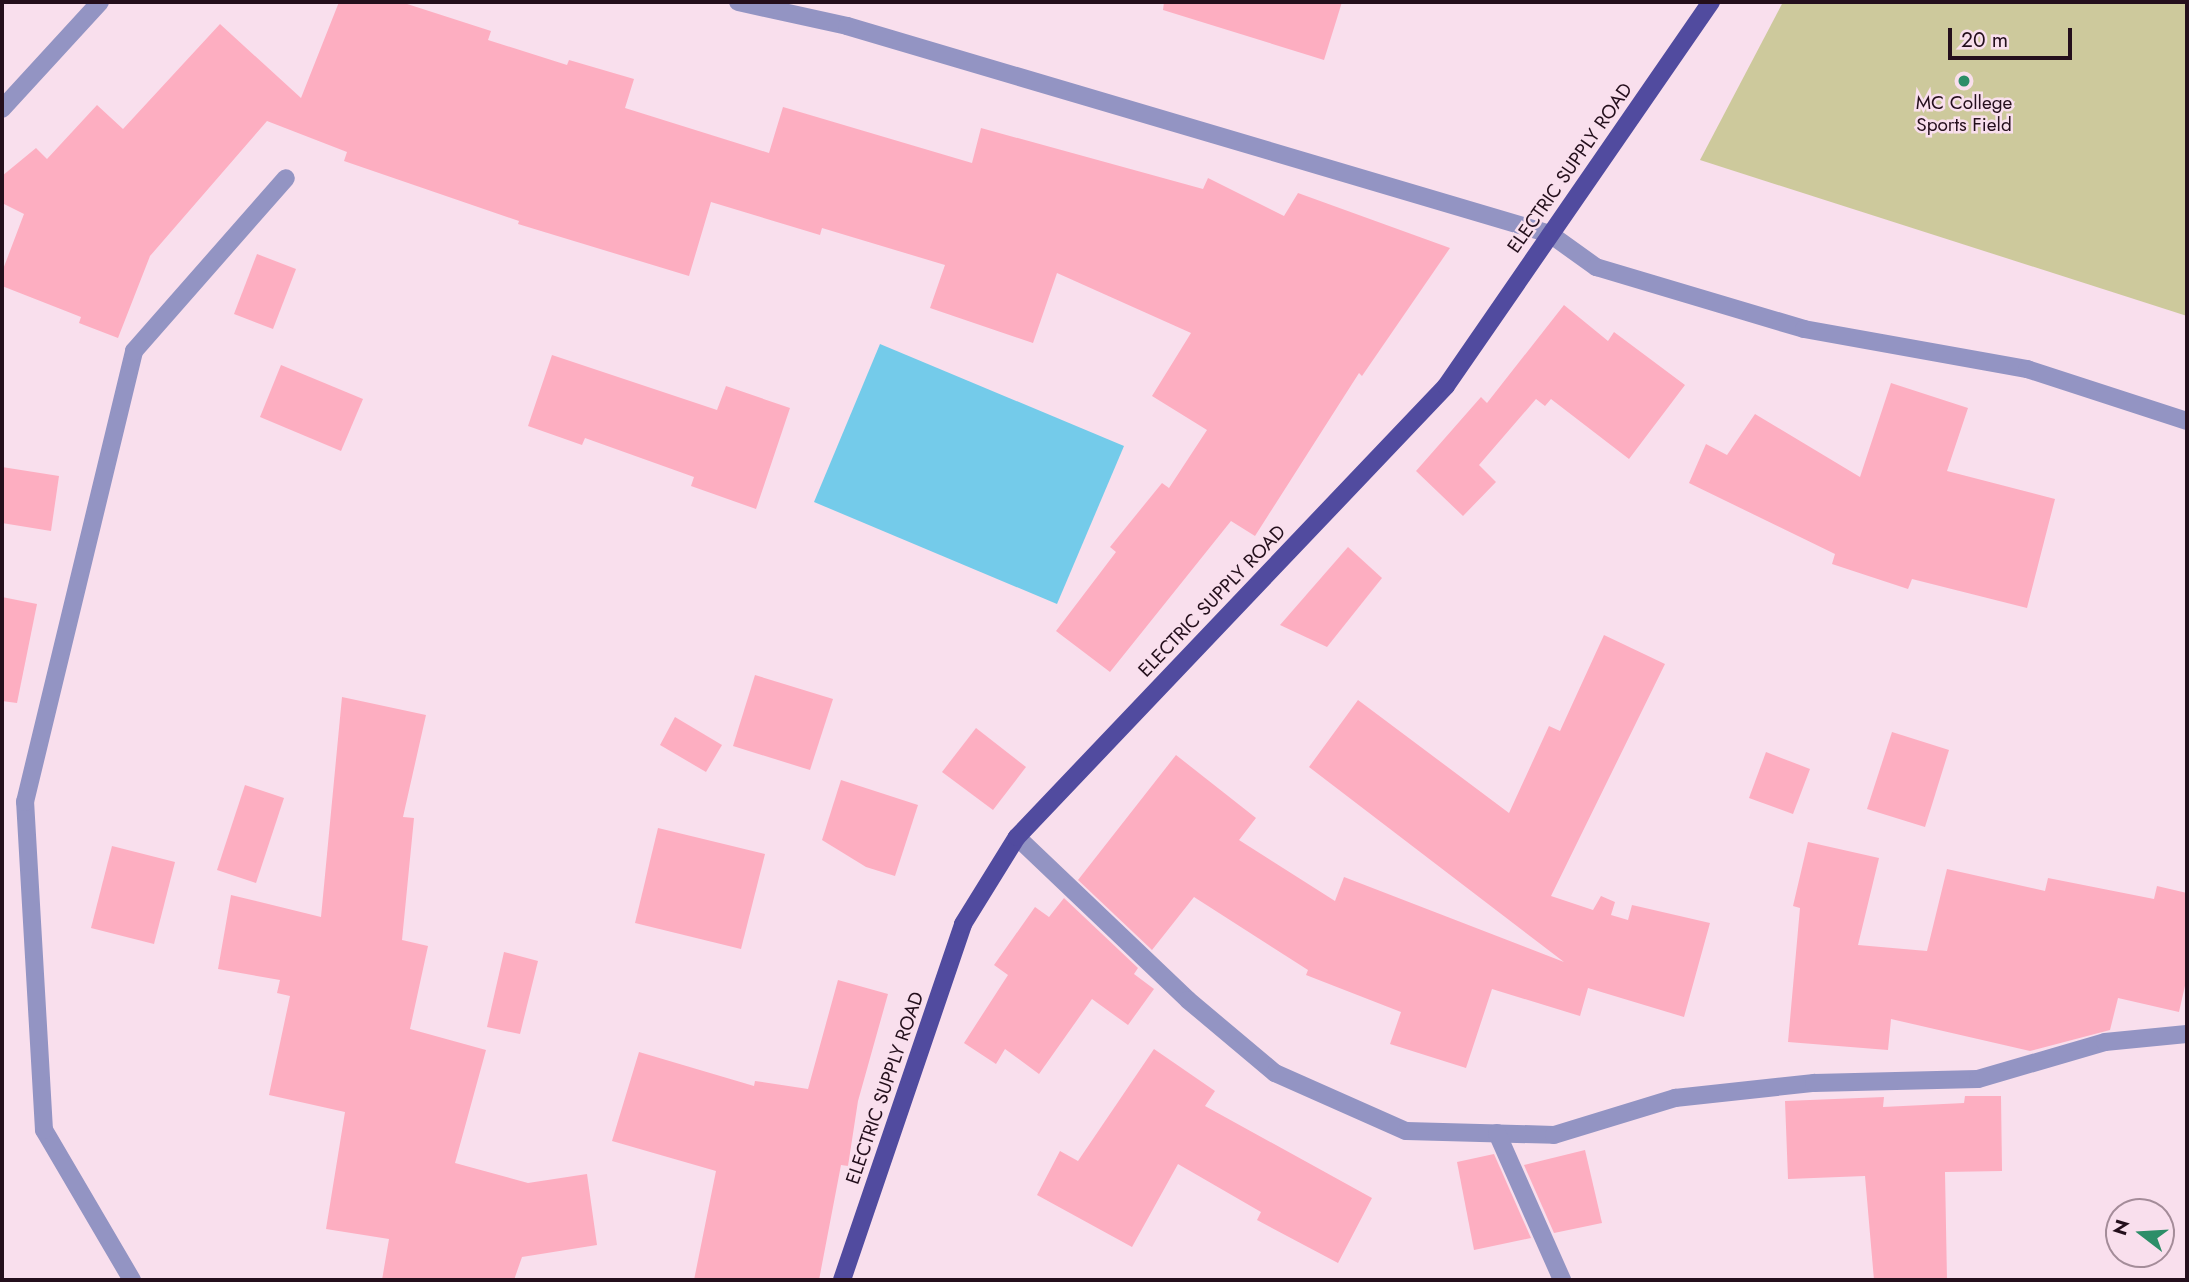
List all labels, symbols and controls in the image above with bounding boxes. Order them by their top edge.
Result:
scale bar [1951,14,2075,58]
text: 20 m [1961,25,2008,55]
marker: MC College Sports Field [1956,73,1972,89]
street label: ELECTRIC SUPPLY ROAD [1503,79,1637,257]
place label: MC College Sports Field [1916,92,2012,136]
street label: ELECTRIC SUPPLY ROAD [1134,520,1290,682]
street label: ELECTRIC SUPPLY ROAD [841,989,929,1187]
north arrow [2105,1198,2175,1268]
text: N [2106,1216,2136,1238]

